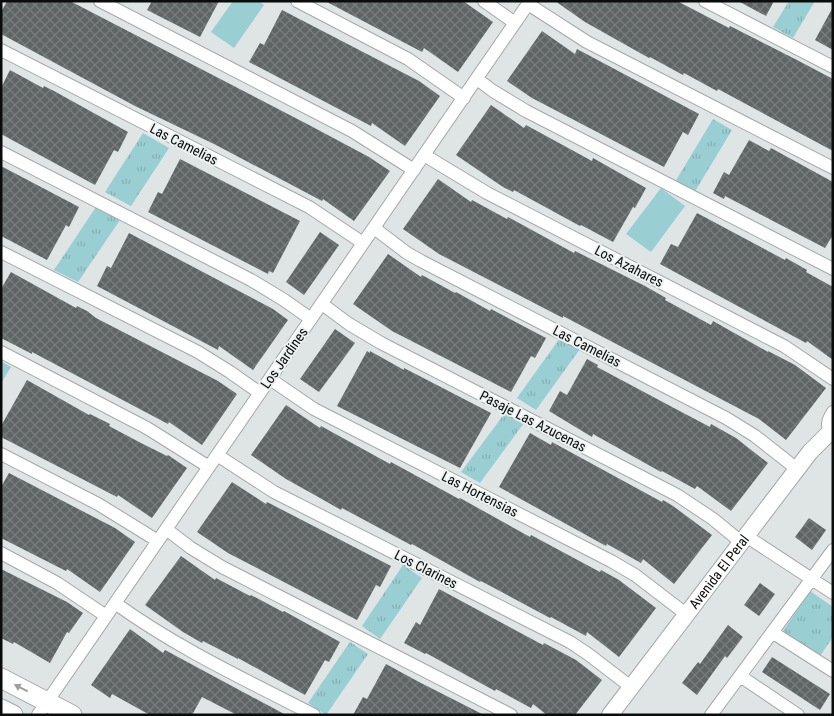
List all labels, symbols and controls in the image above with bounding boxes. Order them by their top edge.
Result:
street label: Las Camelias [147,120,221,168]
street label: Los Azahares [592,242,666,290]
street label: Las Camelias [550,322,624,370]
street label: Los Jardines [257,324,311,392]
street label: Pasaje Las Azucenas [477,387,589,455]
street label: Las Hortensias [439,468,521,520]
street label: Avenida El Peral [686,532,752,612]
street label: Los Clarines [392,546,460,592]
one-way arrow [14,684,28,692]

